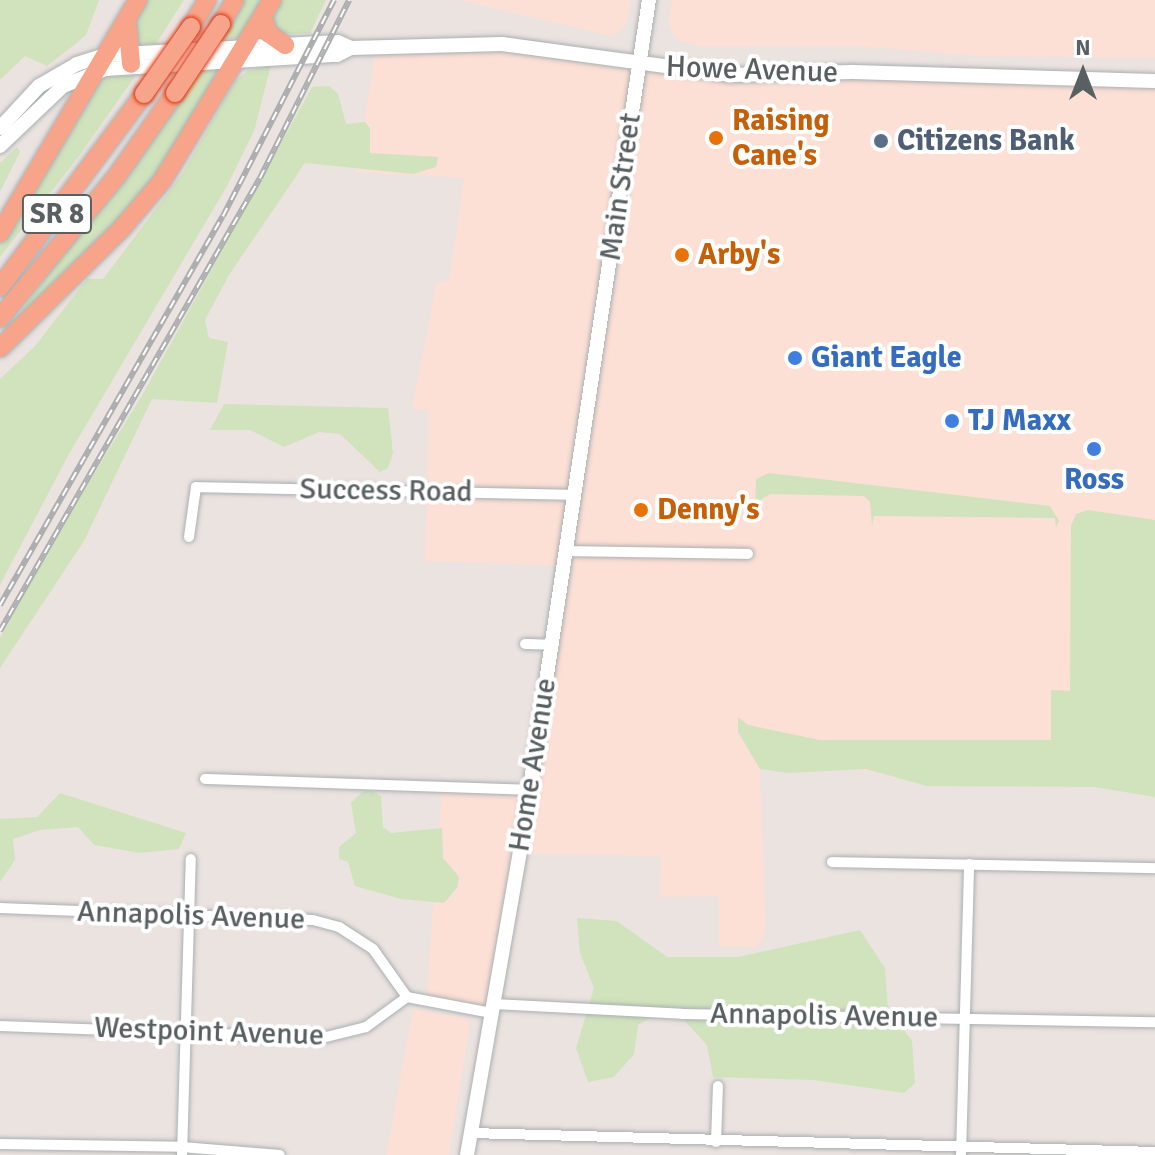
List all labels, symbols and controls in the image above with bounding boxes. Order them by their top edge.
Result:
north arrow [1043,32,1123,112]
text: N [1075,34,1091,61]
street label: Howe Avenue [665,49,839,91]
place label: Raising Cane's [732,103,830,174]
street label: Main Street [593,111,649,263]
place label: Citizens Bank [897,123,1075,159]
marker: Raising Cane's [707,129,725,147]
marker: Citizens Bank [872,132,890,150]
road number: SR 8 [21,190,93,238]
place label: Arby's [698,237,780,273]
marker: Arby's [673,246,691,264]
place label: Giant Eagle [811,340,962,376]
marker: Giant Eagle [786,349,804,367]
place label: TJ Maxx [968,403,1071,439]
marker: TJ Maxx [943,412,961,430]
marker: Ross [1085,440,1103,458]
place label: Ross [1064,462,1124,498]
street label: Success Road [299,471,473,511]
place label: Denny's [657,492,760,528]
marker: Denny's [632,501,650,519]
street label: Home Avenue [502,676,564,854]
street label: Annapolis Avenue [76,894,306,938]
street label: Annapolis Avenue [710,996,938,1036]
street label: Westpoint Avenue [93,1010,325,1054]

